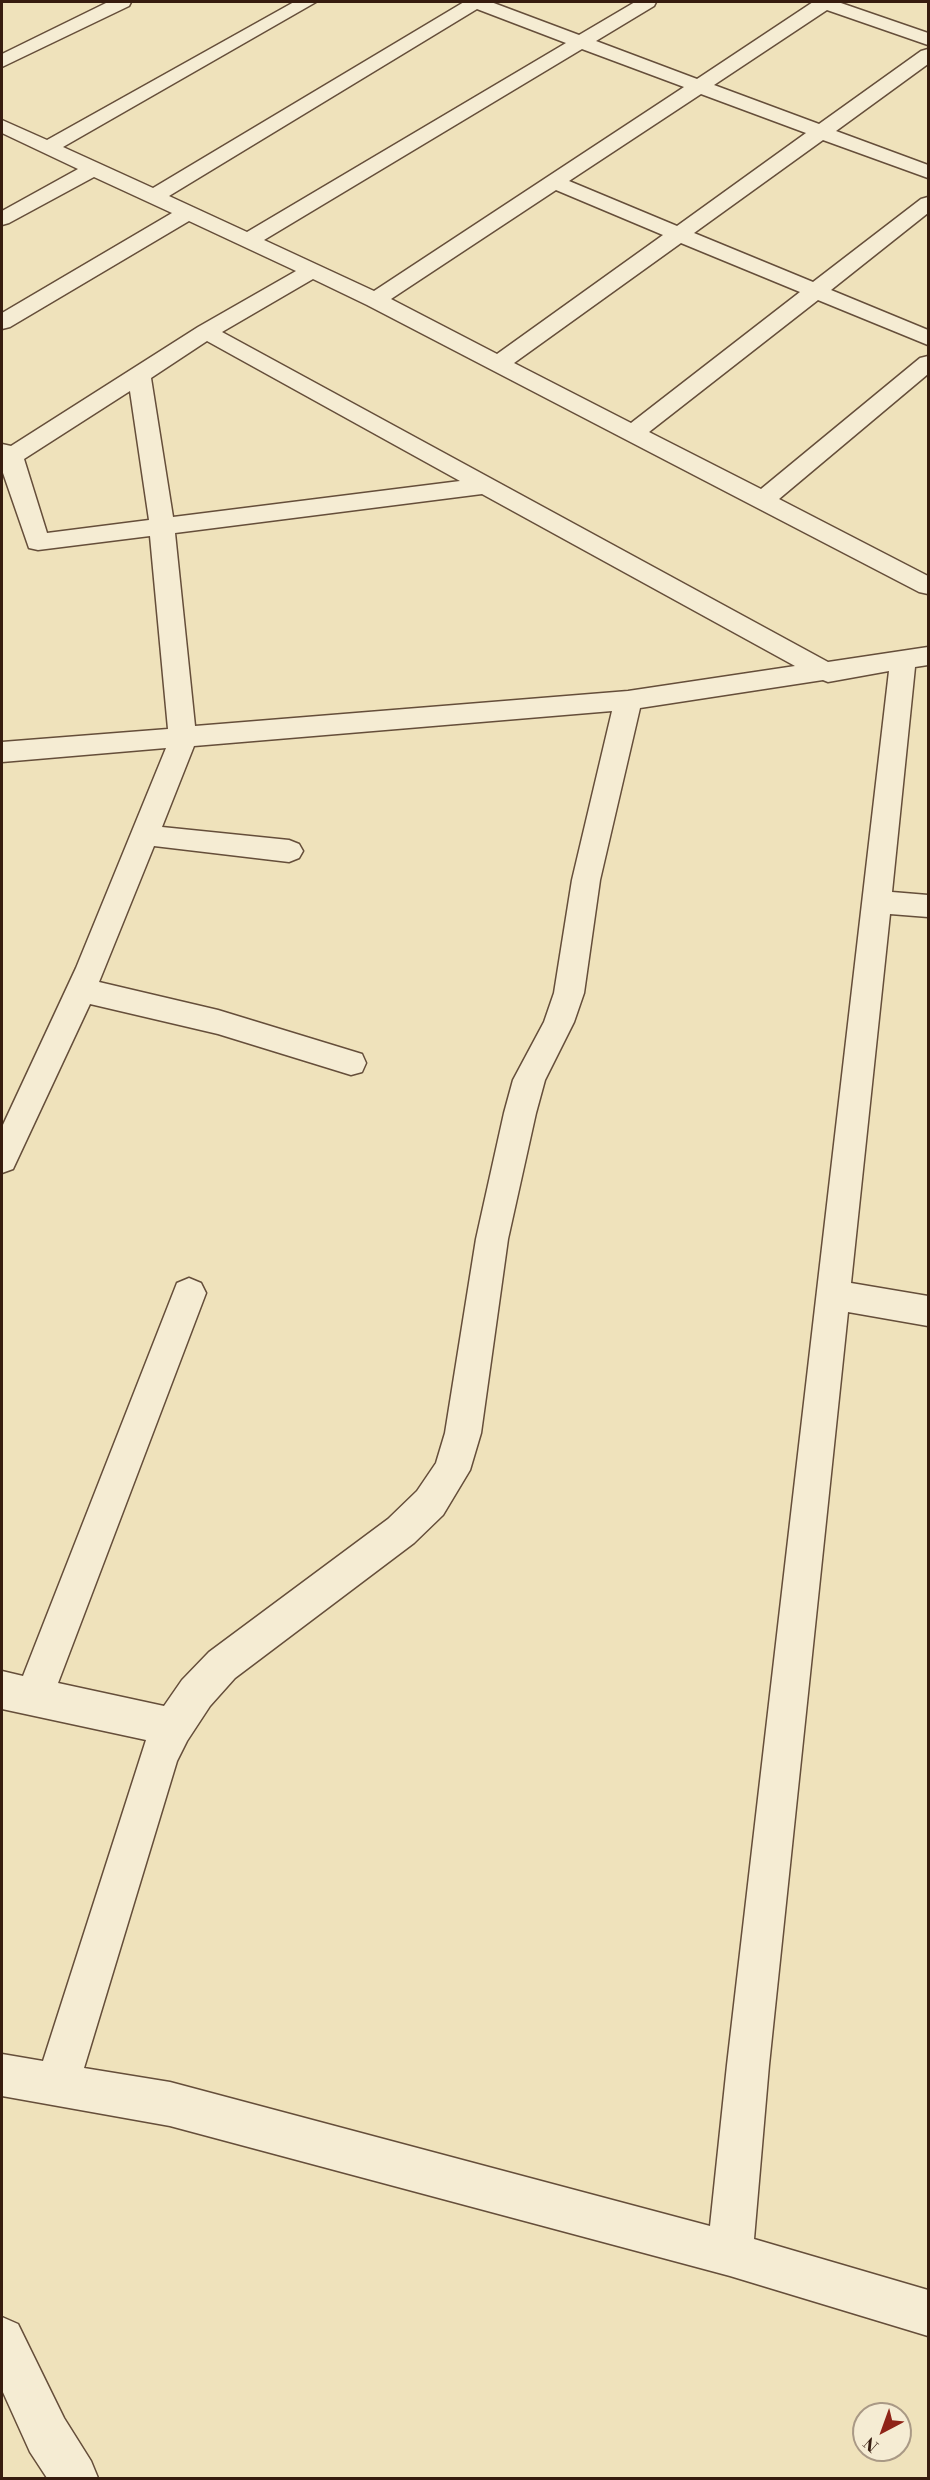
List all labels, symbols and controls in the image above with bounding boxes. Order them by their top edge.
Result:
north arrow [852,2402,912,2462]
text: N [860,2432,883,2456]

